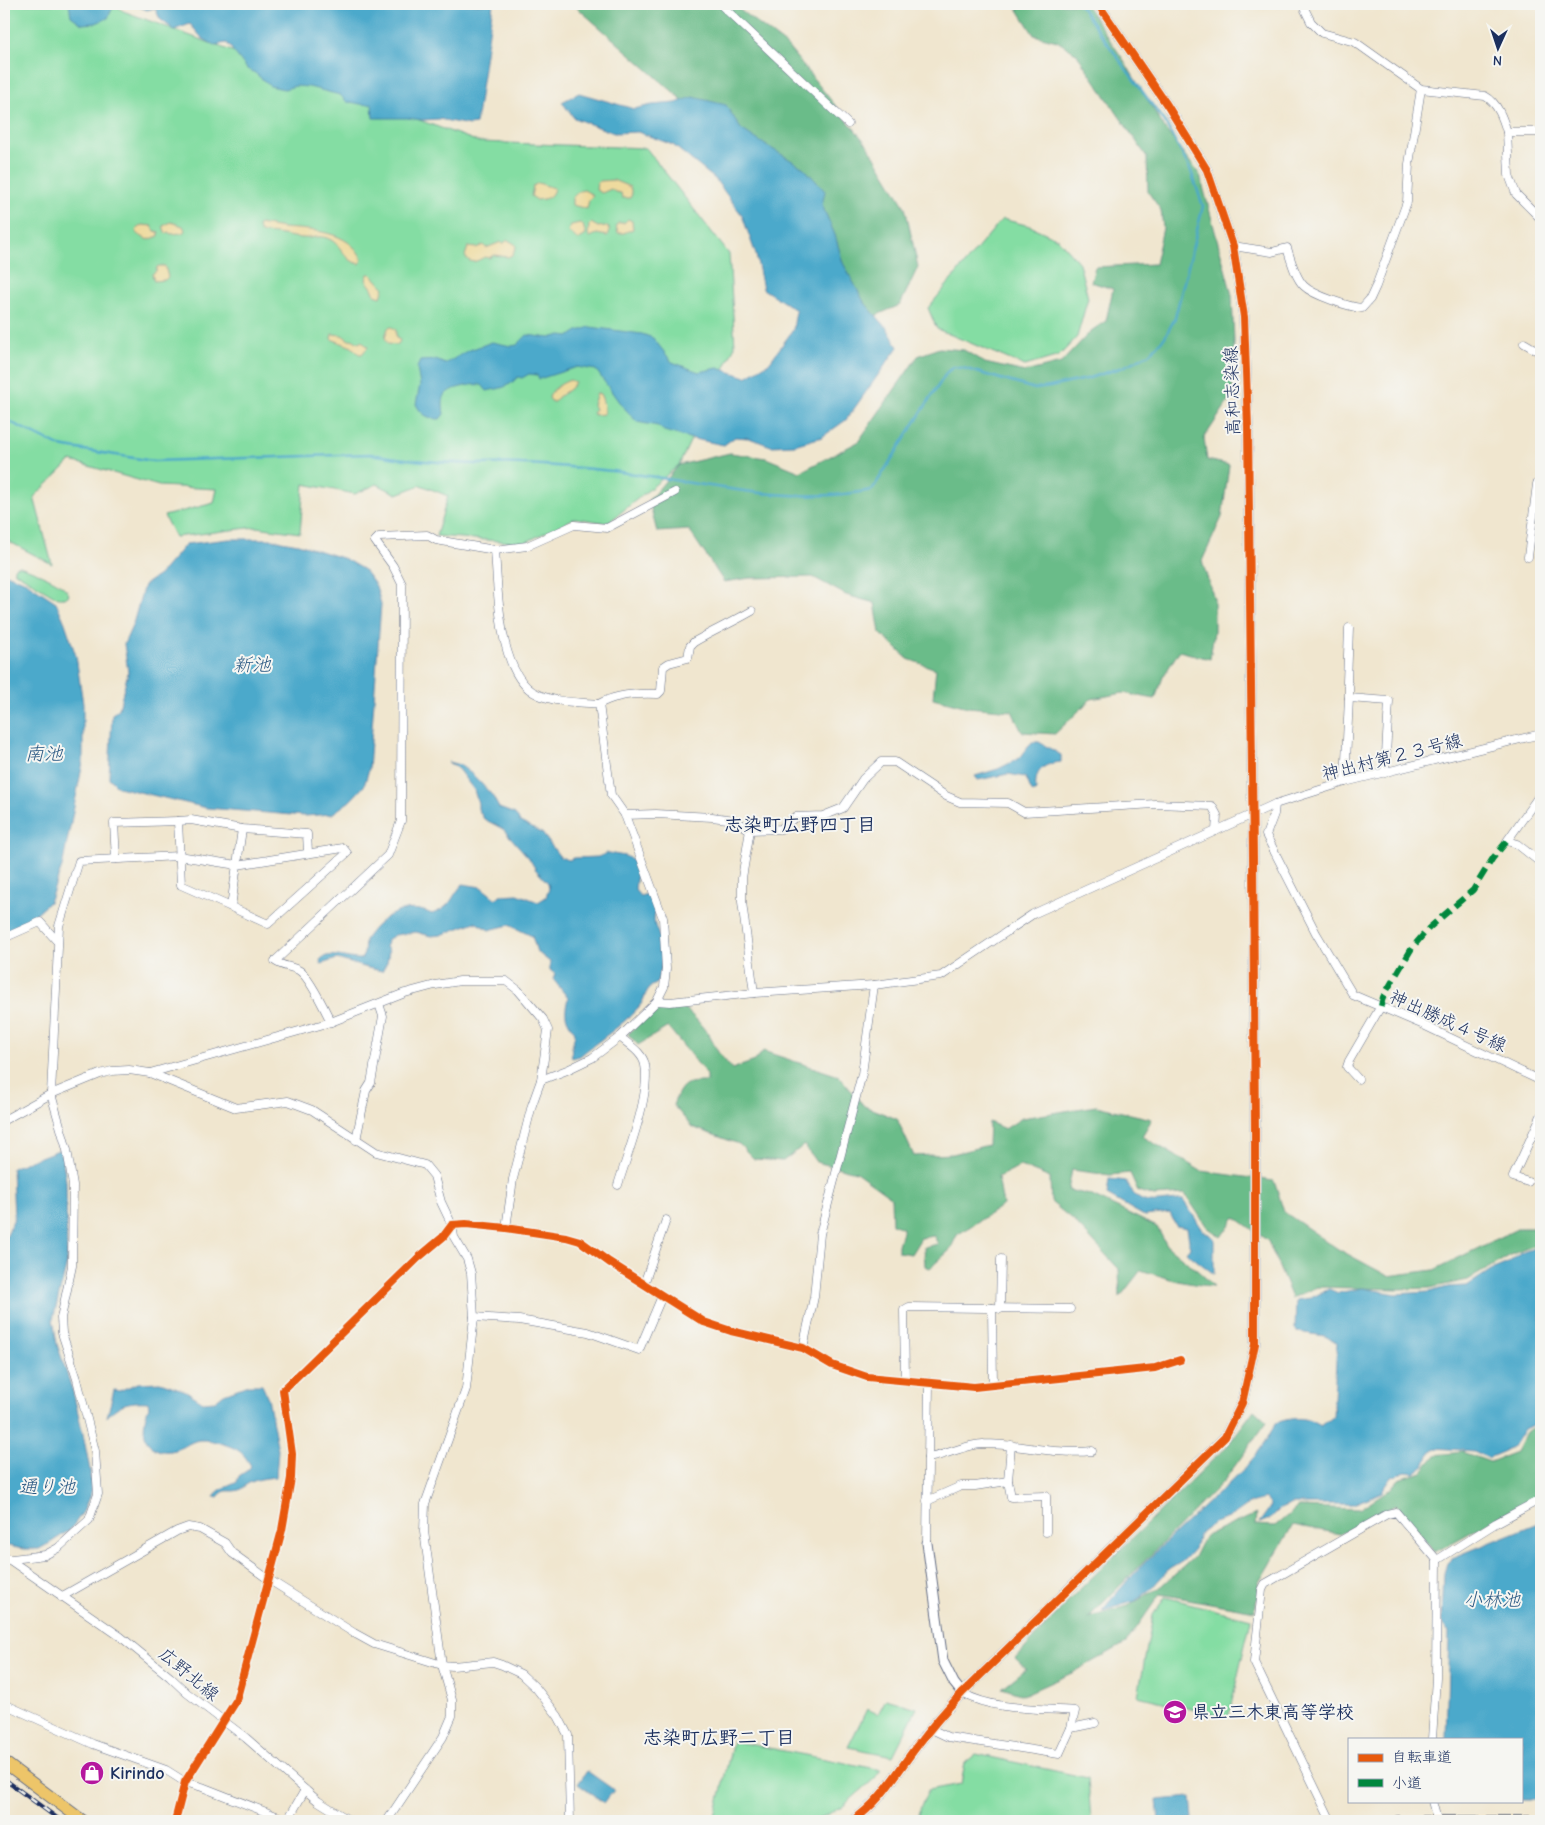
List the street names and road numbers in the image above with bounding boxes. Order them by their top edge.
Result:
street label: 高和志染線 [1220,346,1245,436]
street label: 神出村第２３号線 [1320,730,1465,785]
street label: 神出勝成４号線 [1386,986,1510,1057]
street label: 広野北線 [154,1643,223,1706]

